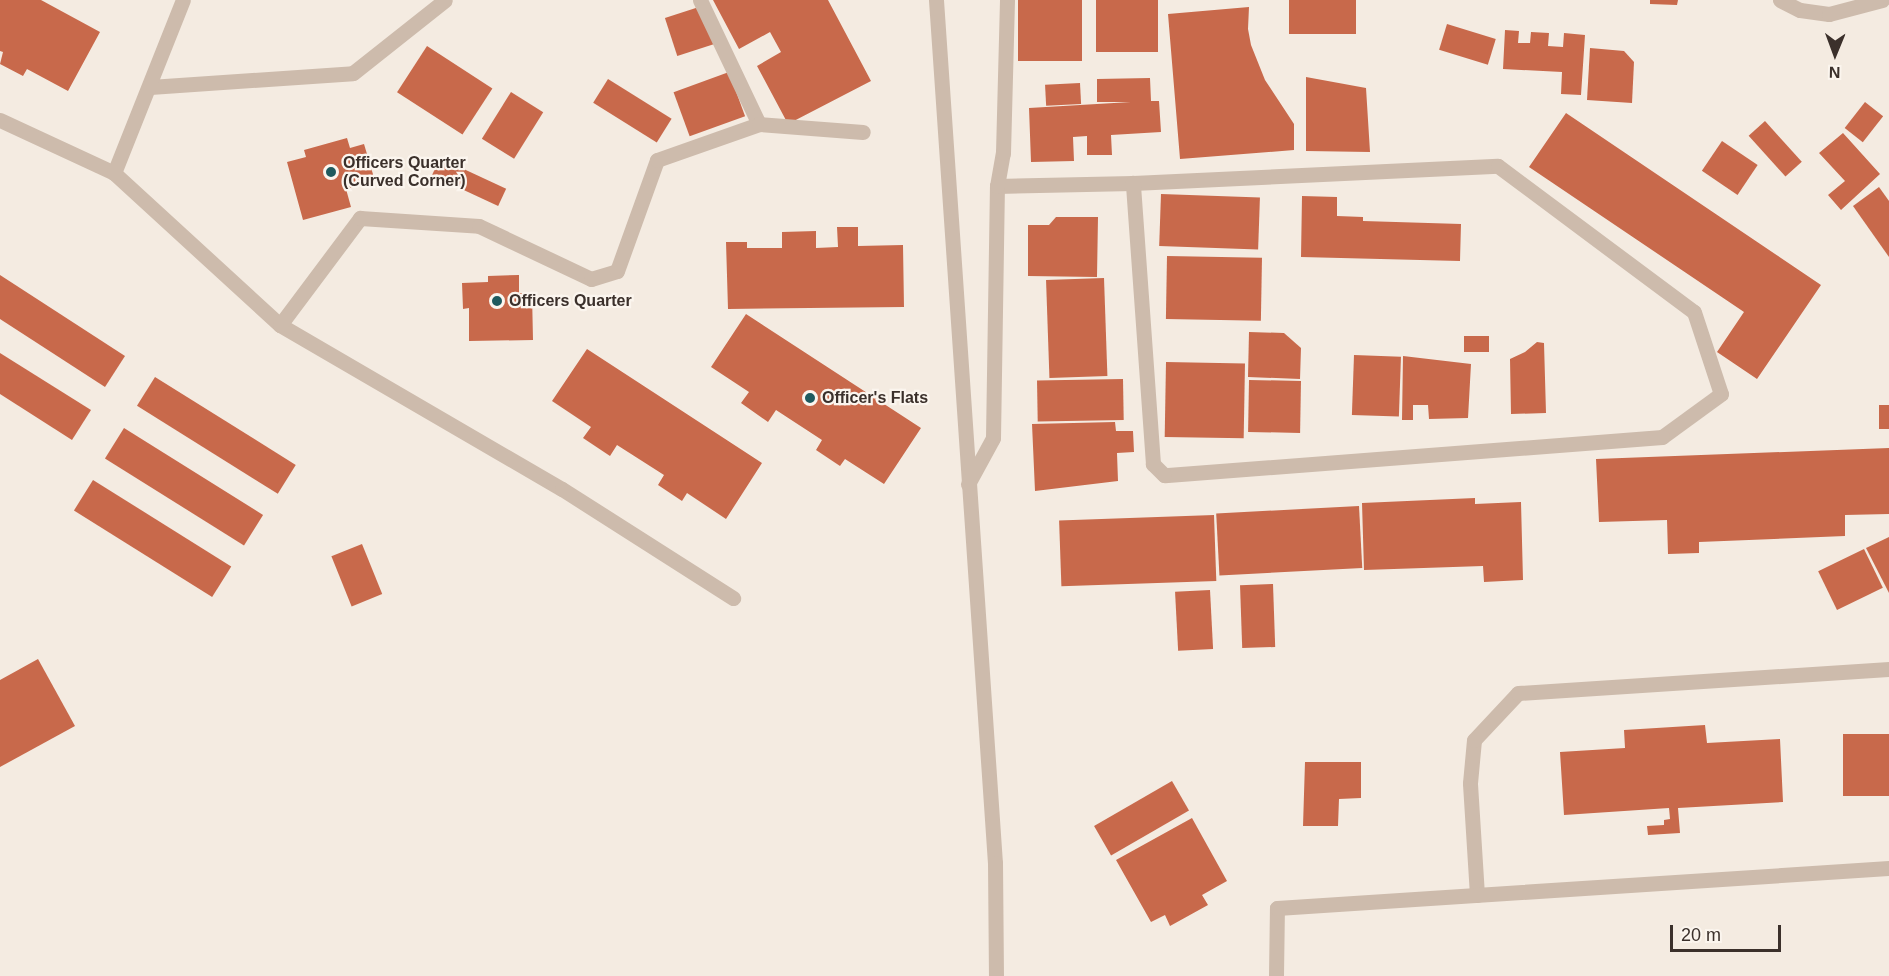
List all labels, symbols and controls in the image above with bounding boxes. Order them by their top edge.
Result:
north arrow [1805,24,1865,84]
text: N [1829,64,1841,81]
place label: Officers Quarter (Curved Corner) [343,153,466,191]
marker: Officers Quarter (Curved Corner) [324,165,338,179]
place label: Officers Quarter [509,291,632,311]
marker: Officers Quarter [490,294,504,308]
place label: Officer's Flats [822,388,928,408]
marker: Officer's Flats [803,391,817,405]
scale bar [1673,913,1784,951]
text: 20 m [1681,925,1721,945]

